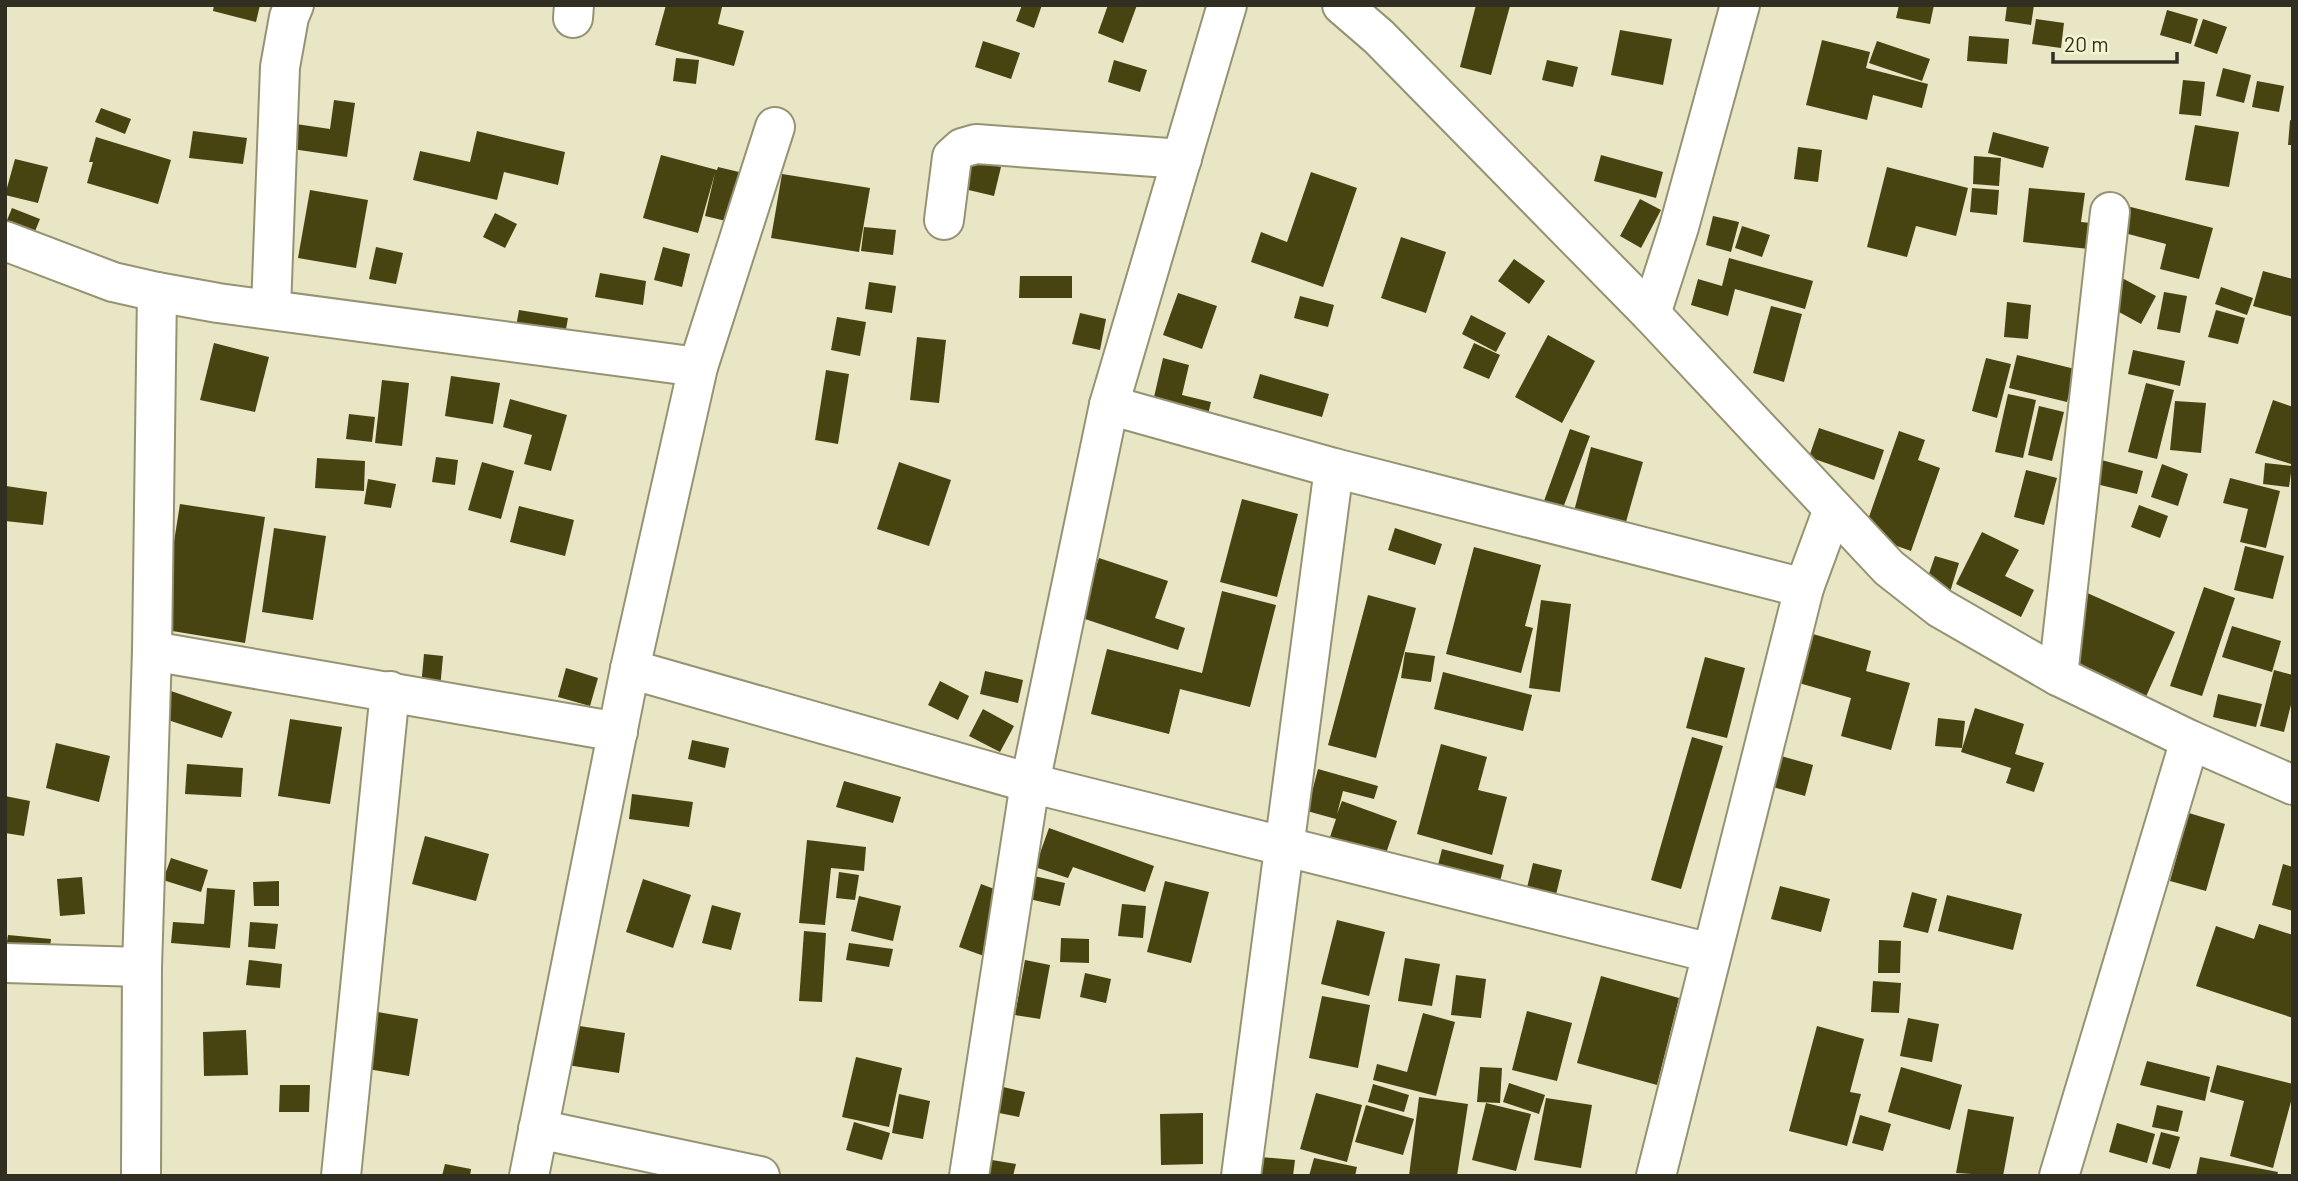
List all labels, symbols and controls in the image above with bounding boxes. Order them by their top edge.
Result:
scale bar [2053,21,2177,65]
text: 20 m [2064,31,2109,56]

